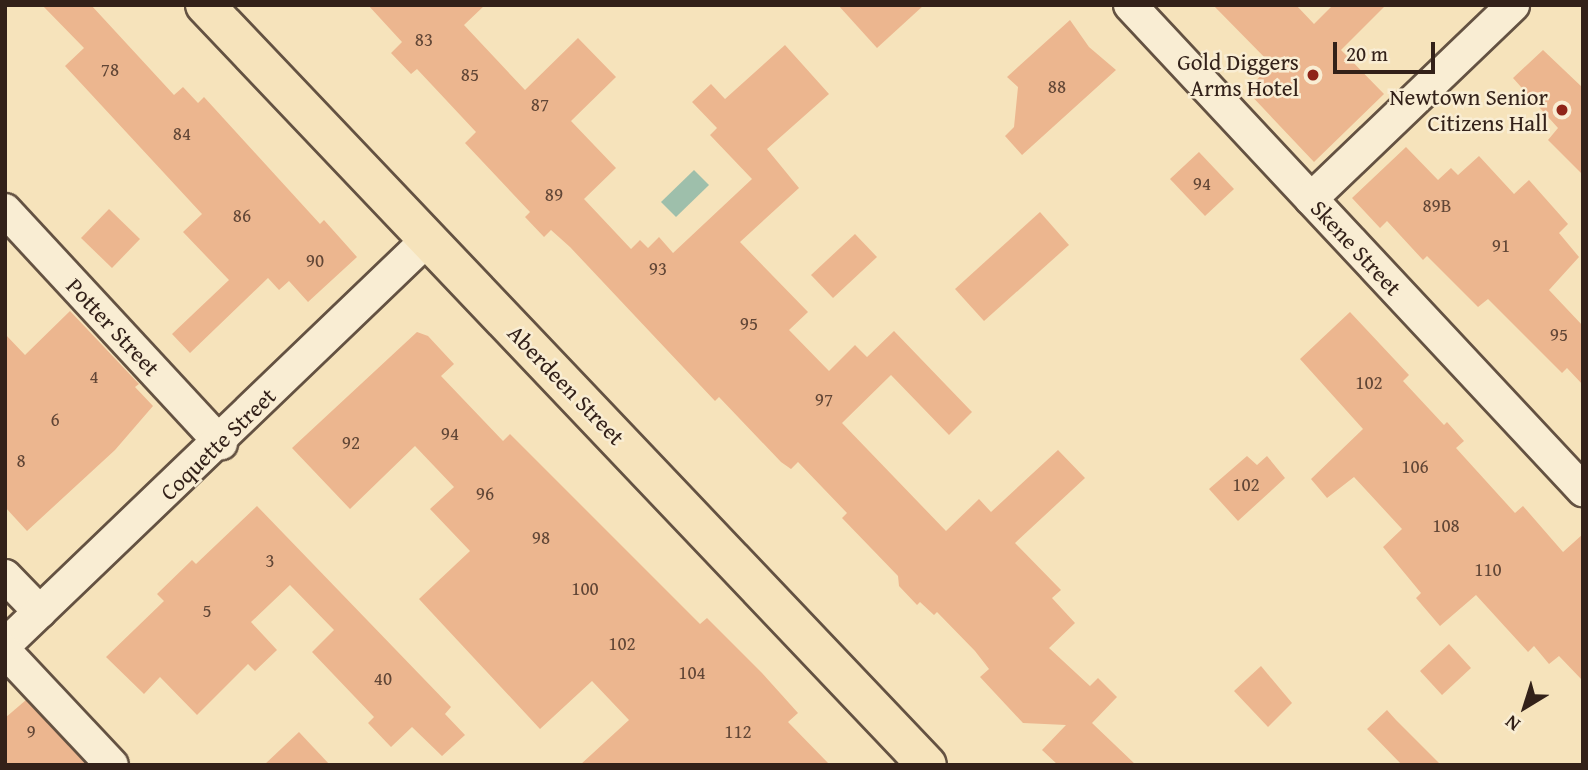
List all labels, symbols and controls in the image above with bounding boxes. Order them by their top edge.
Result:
scale bar [1336,28,1438,72]
house number: 83 [415,29,433,51]
text: 20 m [1346,38,1388,69]
place label: Gold Diggers Arms Hotel [1177,48,1299,102]
house number: 78 [101,59,119,81]
house number: 85 [461,64,479,86]
marker: Gold Diggers Arms Hotel [1305,67,1321,83]
house number: 88 [1048,76,1066,98]
place label: Newtown Senior Citizens Hall [1389,83,1548,137]
house number: 87 [531,94,549,116]
marker: Newtown Senior Citizens Hall [1554,102,1570,118]
house number: 84 [173,123,191,145]
house number: 94 [1193,173,1211,195]
house number: 89 [545,184,563,206]
street label: Skene Street [1305,195,1407,301]
house number: 89B [1422,195,1452,217]
house number: 86 [233,205,251,227]
house number: 91 [1492,235,1510,257]
house number: 90 [306,250,324,272]
house number: 93 [649,258,667,280]
street label: Potter Street [61,272,165,382]
house number: 95 [740,313,758,335]
street label: Aberdeen Street [502,319,630,451]
house number: 95 [1550,324,1568,346]
house number: 4 [89,366,99,388]
house number: 102 [1355,372,1383,394]
street label: Coquette Street [155,382,281,506]
house number: 97 [815,389,833,411]
house number: 6 [50,409,60,431]
house number: 94 [441,423,459,445]
house number: 92 [342,432,360,454]
house number: 8 [16,450,26,472]
house number: 106 [1401,456,1429,478]
house number: 102 [1232,474,1260,496]
house number: 96 [476,483,494,505]
house number: 108 [1432,515,1460,537]
house number: 98 [532,527,550,549]
house number: 3 [265,550,275,572]
house number: 110 [1474,559,1502,581]
house number: 100 [571,578,599,600]
house number: 5 [202,600,212,622]
house number: 102 [608,633,636,655]
house number: 104 [678,662,706,684]
house number: 40 [374,668,392,690]
north arrow [1490,672,1560,742]
text: N [1498,709,1526,738]
house number: 9 [26,721,36,743]
house number: 112 [724,721,752,743]

